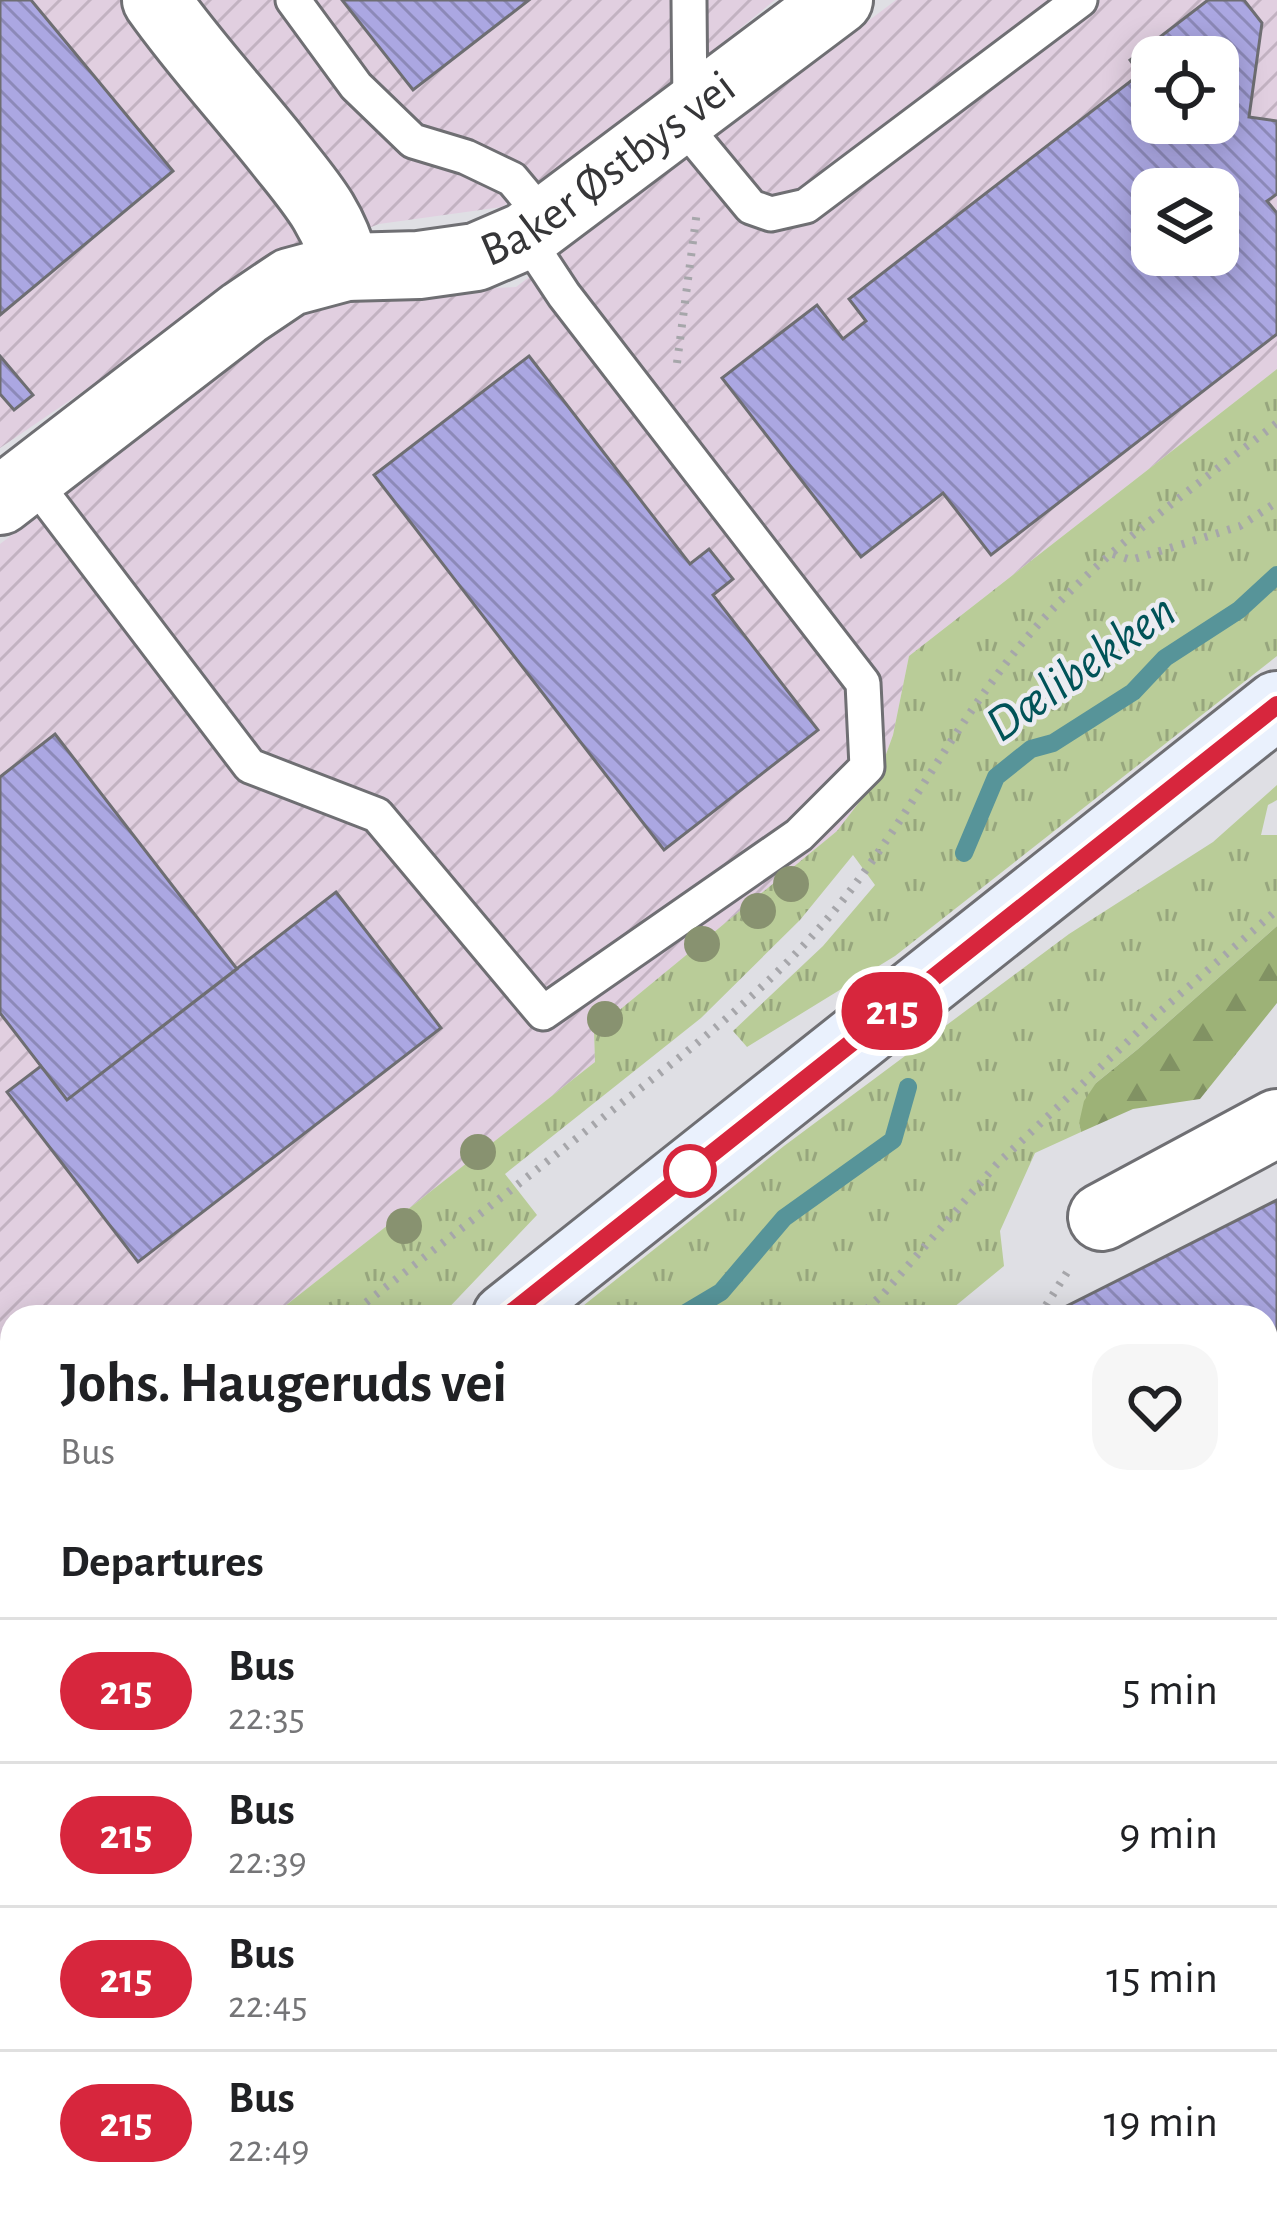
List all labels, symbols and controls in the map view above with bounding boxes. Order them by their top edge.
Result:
map controls [1131,36,1239,276]
button: locate [1131,36,1239,144]
street label: Baker Østbys vei [474,63,745,276]
button: layers [1131,168,1239,276]
water label: Dælibekken [977,585,1185,751]
line badge: 215 [823,972,961,1050]
text: 215 [865,990,919,1032]
unlabelled marker [665,1146,715,1196]
button: heart [1092,1344,1218,1470]
text: Johs. Haugeruds vei [60,1355,507,1412]
text: Bus [60,1433,115,1472]
text: Departures [60,1540,264,1585]
text: Bus [228,1644,295,1689]
text: 5 min [1122,1668,1218,1713]
text: 215 [99,1670,153,1712]
text: 22:35 [228,1698,305,1737]
text: Bus [228,1788,295,1833]
text: 9 min [1119,1812,1218,1857]
text: 215 [99,1814,153,1856]
text: 22:39 [228,1842,307,1881]
text: Bus [228,1932,295,1977]
text: 15 min [1106,1956,1218,2001]
text: 215 [99,1958,153,2000]
text: 22:45 [228,1986,307,2025]
text: Bus [228,2076,295,2121]
text: 19 min [1104,2100,1218,2145]
text: 215 [99,2102,153,2144]
text: 22:49 [228,2130,310,2169]

